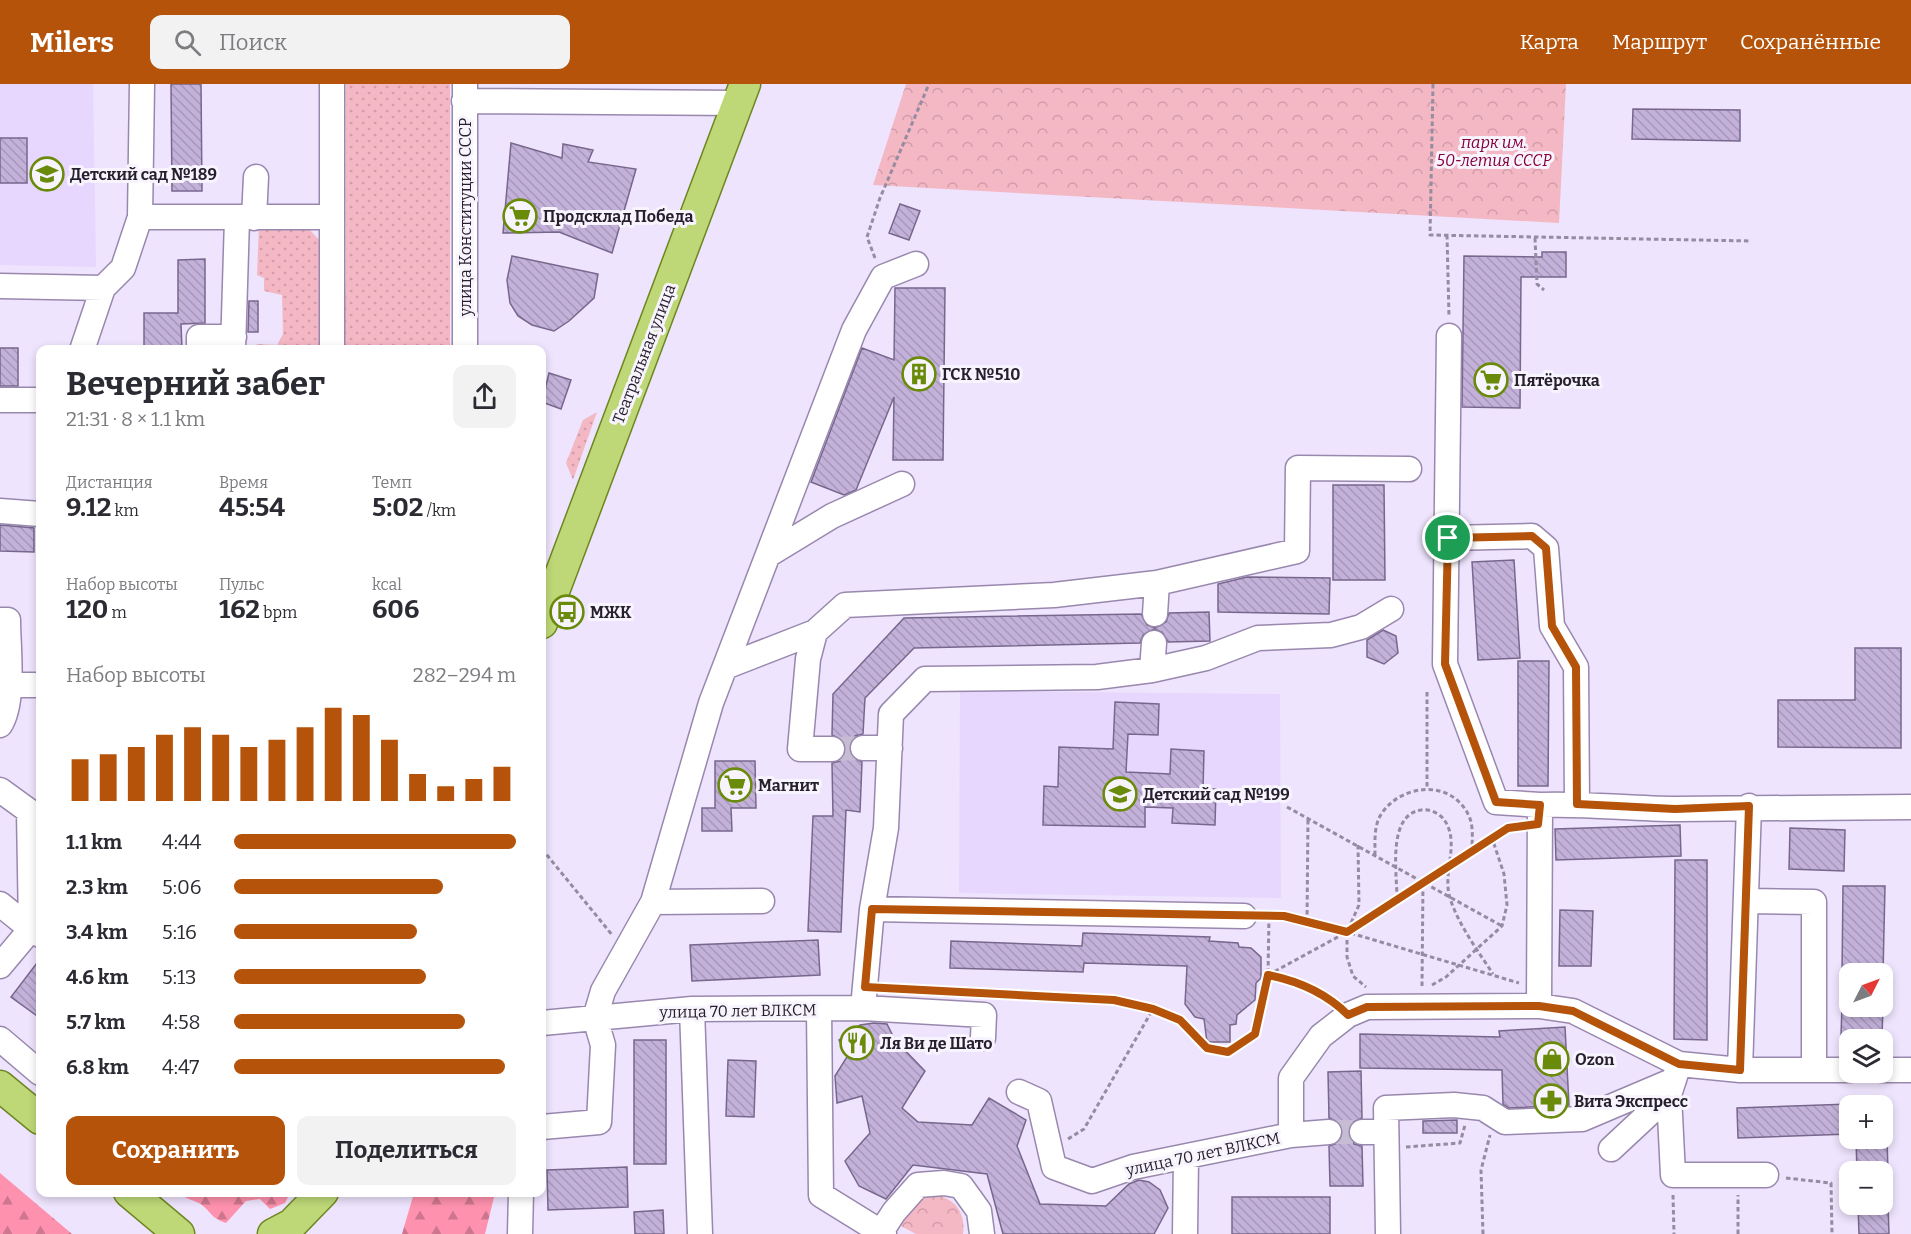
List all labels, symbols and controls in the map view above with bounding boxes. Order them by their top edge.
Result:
search box [150,15,570,69]
text: Milers [30,26,114,59]
icon: search [171,26,204,59]
text: Поиск [219,29,287,56]
text: Карта [1520,29,1579,55]
text: Маршрут [1612,29,1707,55]
text: Сохранённые [1740,29,1881,55]
street label: улица Конституции СССР [456,118,475,317]
park label: парк им. 50-летия СССР [1437,133,1552,170]
school or university icon: Детский сад №189 [29,156,65,192]
place label: Детский сад №189 [70,165,217,184]
supermarket icon: Продсклад Победа [502,198,538,234]
place label: Продсклад Победа [543,207,693,226]
street label: Театральная улица [609,281,679,426]
building icon: ГСК №510 [901,356,937,392]
supermarket icon: Пятёрочка [1473,362,1509,398]
text: Вечерний забег [66,364,325,404]
button: share [453,365,516,428]
place label: ГСК №510 [942,365,1020,384]
place label: Пятёрочка [1514,371,1600,390]
text: 21:31 · 8 × 1.1 km [66,407,205,431]
text: Дистанция [66,473,153,492]
text: Время [219,473,268,492]
text: Темп [372,473,412,492]
text: 9.12 [66,492,111,523]
text: 45:54 [219,492,285,523]
text: 5:02 [372,492,423,523]
text: km [111,501,139,520]
text: /km [423,501,456,520]
pin [1422,512,1473,563]
icon: arrive [1431,521,1464,554]
text: Набор высоты [66,575,178,594]
text: Пульс [219,575,265,594]
text: kcal [372,575,402,594]
text: 120 [66,594,108,625]
text: 162 [219,594,260,625]
text: 606 [372,594,419,625]
bus stop icon: МЖК [549,594,585,630]
text: m [108,603,127,622]
text: bpm [260,603,297,622]
place label: МЖК [590,603,632,622]
text: Набор высоты [66,663,206,687]
text: 282–294 m [413,663,516,687]
supermarket icon: Магнит [717,767,753,803]
place label: Магнит [758,776,819,795]
school or university icon: Детский сад №199 [1102,776,1138,812]
place label: Детский сад №199 [1143,785,1290,804]
text: 1.1 km [66,830,122,854]
text: 4:44 [162,830,201,854]
text: 2.3 km [66,875,128,899]
text: 5:06 [162,875,201,899]
text: 3.4 km [66,920,128,944]
text: 5:16 [162,920,197,944]
north arrow [1839,963,1893,1017]
map controls [1839,963,1893,1215]
text: 4.6 km [66,965,129,989]
text: 5:13 [162,965,196,989]
street label: улица 70 лет ВЛКСМ [658,1000,817,1022]
text: 5.7 km [66,1010,125,1034]
text: 4:58 [162,1010,201,1034]
restaurant icon: Ля Ви де Шато [839,1025,875,1061]
button: layers [1839,1029,1893,1083]
place label: Ля Ви де Шато [880,1034,992,1053]
shop icon: Ozon [1534,1041,1570,1077]
place label: Ozon [1575,1050,1615,1069]
text: 6.8 km [66,1055,129,1079]
text: 4:47 [162,1055,199,1079]
pharmacy icon: Вита Экспресс [1533,1083,1569,1119]
place label: Вита Экспресс [1574,1092,1688,1111]
button: + [1839,1095,1893,1149]
button: Сохранить [66,1116,285,1185]
button: Поделиться [297,1116,516,1185]
street label: улица 70 лет ВЛКСМ [1123,1128,1282,1180]
button: − [1839,1161,1893,1215]

